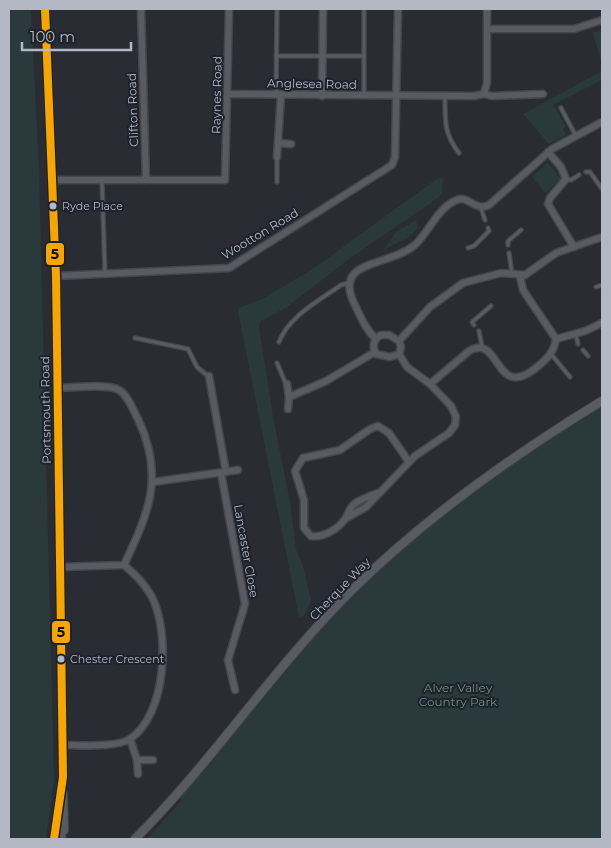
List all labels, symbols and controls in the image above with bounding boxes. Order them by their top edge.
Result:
scale bar [22,20,131,52]
text: 100 m [30,27,75,46]
street label: Raynes Road [208,56,225,134]
street label: Clifton Road [124,73,141,147]
street label: Anglesea Road [267,75,357,92]
place label: Ryde Place [62,199,123,213]
marker: Ryde Place [48,201,58,211]
street label: Wootton Road [218,205,301,262]
line badge: 5 [45,242,65,266]
text: 5 [51,245,59,263]
street label: Portsmouth Road [37,356,54,464]
street label: Lancaster Close [231,503,262,599]
street label: Cherque Way [306,554,374,623]
line badge: 5 [51,620,71,644]
text: 5 [57,623,65,641]
place label: Chester Crescent [70,652,165,666]
marker: Chester Crescent [56,654,66,664]
park label: Alver Valley Country Park [419,680,498,709]

